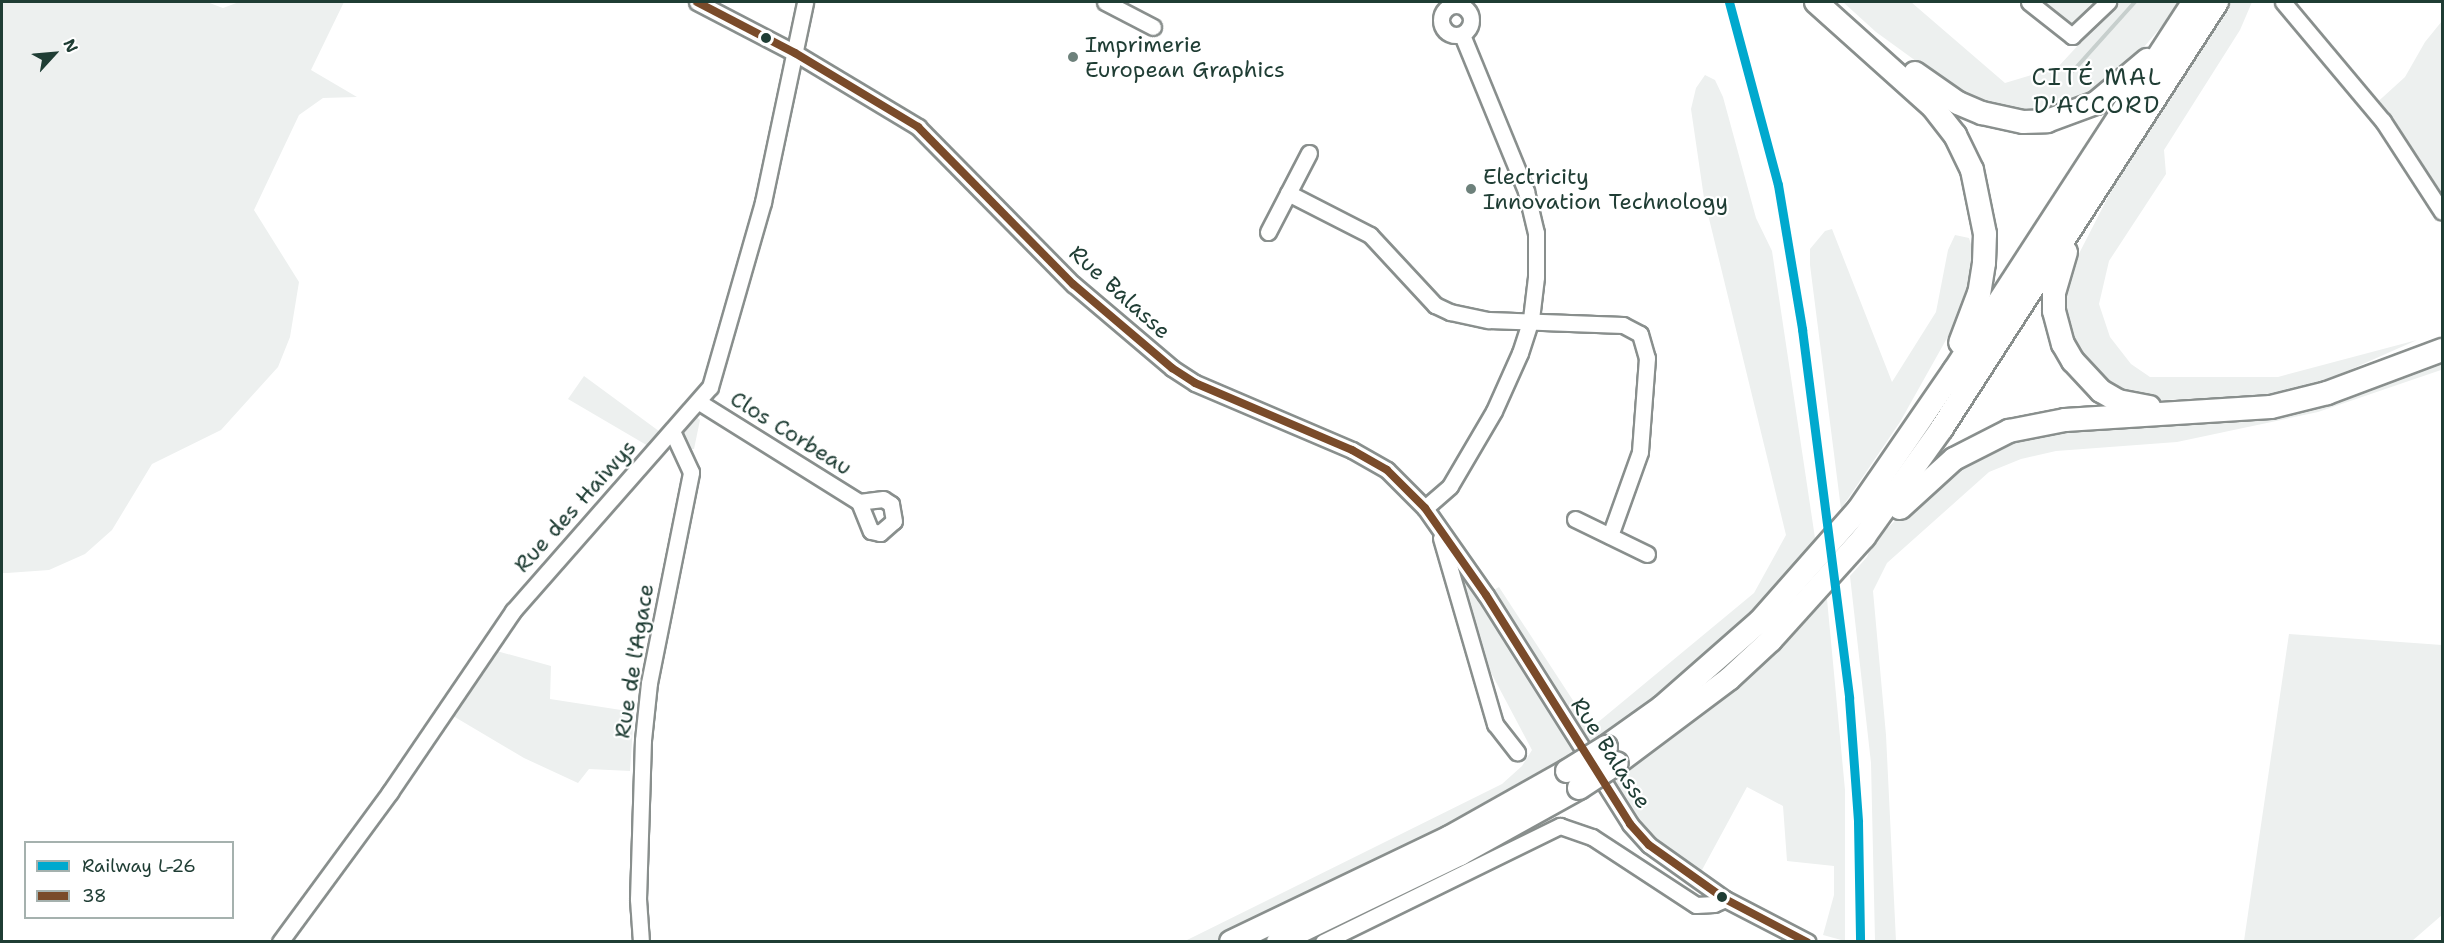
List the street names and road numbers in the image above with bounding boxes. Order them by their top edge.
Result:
street label: Rue Balasse [1064,240,1176,344]
street label: Clos Corbeau [725,385,857,481]
street label: Rue des Haiwys [508,434,642,578]
street label: Rue de l'Agace [609,582,659,740]
street label: Rue Balasse [1565,692,1657,814]

